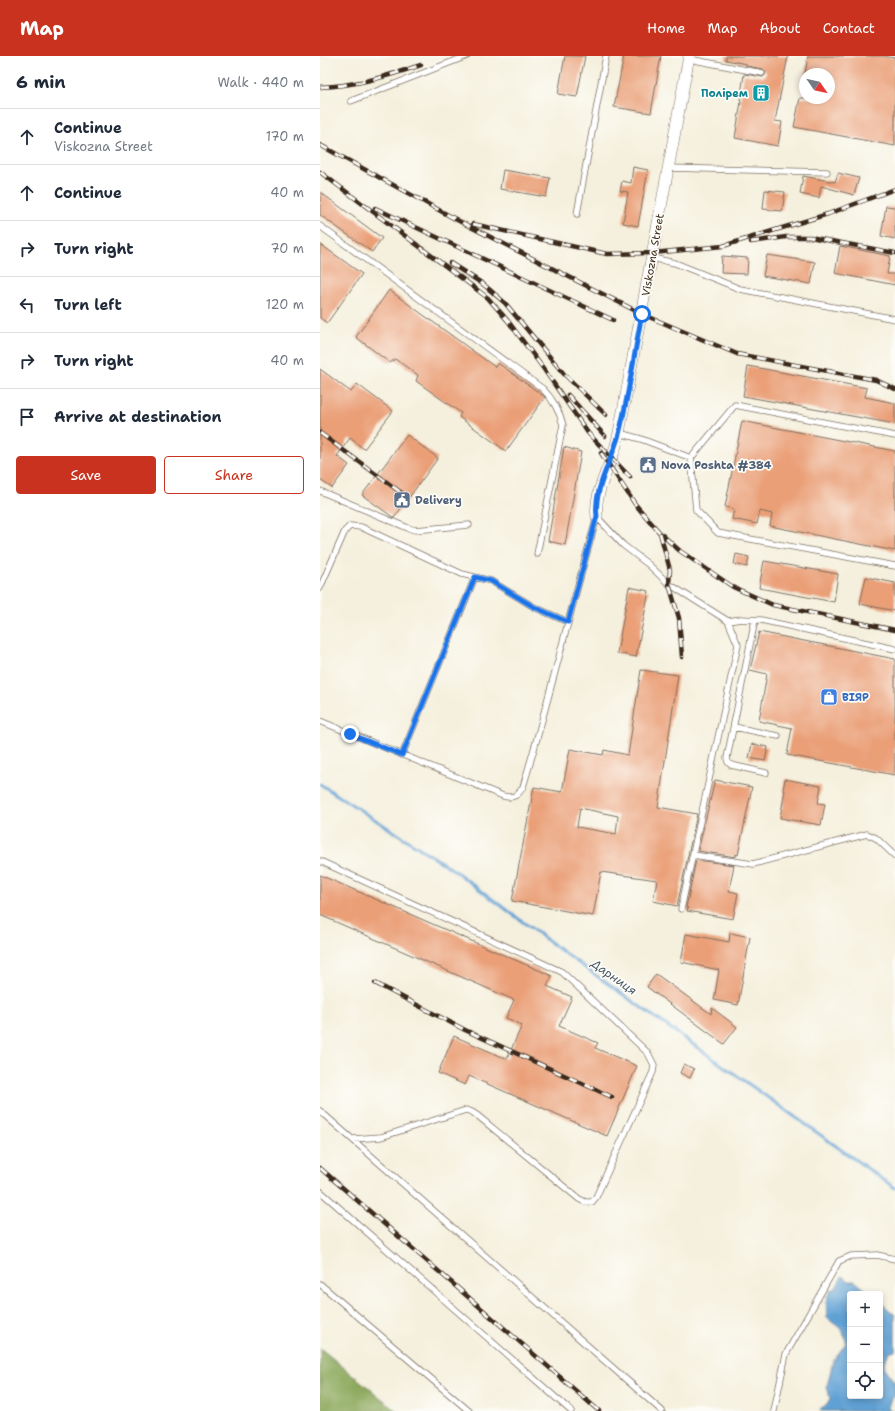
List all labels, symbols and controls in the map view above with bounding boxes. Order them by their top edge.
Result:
text: Map [20,16,64,41]
text: Home [647,19,686,37]
text: Map [708,19,738,37]
text: About [760,19,801,37]
text: Contact [823,19,875,37]
north arrow [799,68,835,104]
text: 6 min [16,71,66,93]
text: Walk · 440 m [218,74,304,91]
building icon: Полірем [751,83,771,103]
place label: Полірем [701,86,748,101]
text: Continue [54,118,122,138]
icon: ahead [16,126,38,148]
text: 170 m [266,128,304,145]
text: Viskozna Street [54,138,153,155]
icon: ahead [16,182,38,204]
text: Continue [54,183,122,203]
text: 40 m [270,184,304,201]
street label: Viskozna Street [638,212,668,298]
icon: right [16,238,38,260]
text: Turn right [54,239,134,259]
text: 70 m [270,240,304,257]
icon: left [16,294,38,316]
text: Turn left [54,295,122,315]
text: 120 m [266,296,304,313]
route start [633,305,651,323]
icon: right [16,350,38,372]
text: Turn right [54,351,134,371]
text: 40 m [270,352,304,369]
icon: arrive [16,406,38,428]
text: Arrive at destination [54,407,222,427]
public building icon: Nova Poshta #384 [638,455,658,475]
button: Save [16,456,156,494]
button: Share [164,456,304,494]
place label: Nova Poshta #384 [661,458,772,473]
public building icon: Delivery [392,490,412,510]
place label: Delivery [415,493,462,508]
shop icon: ВІЯР [819,687,839,707]
place label: ВІЯР [842,690,869,705]
route end [341,725,359,743]
water label: Дарниця [587,955,640,999]
map controls [847,1291,883,1399]
button: + [847,1291,883,1327]
button: − [847,1327,883,1363]
button: locate [847,1363,883,1399]

